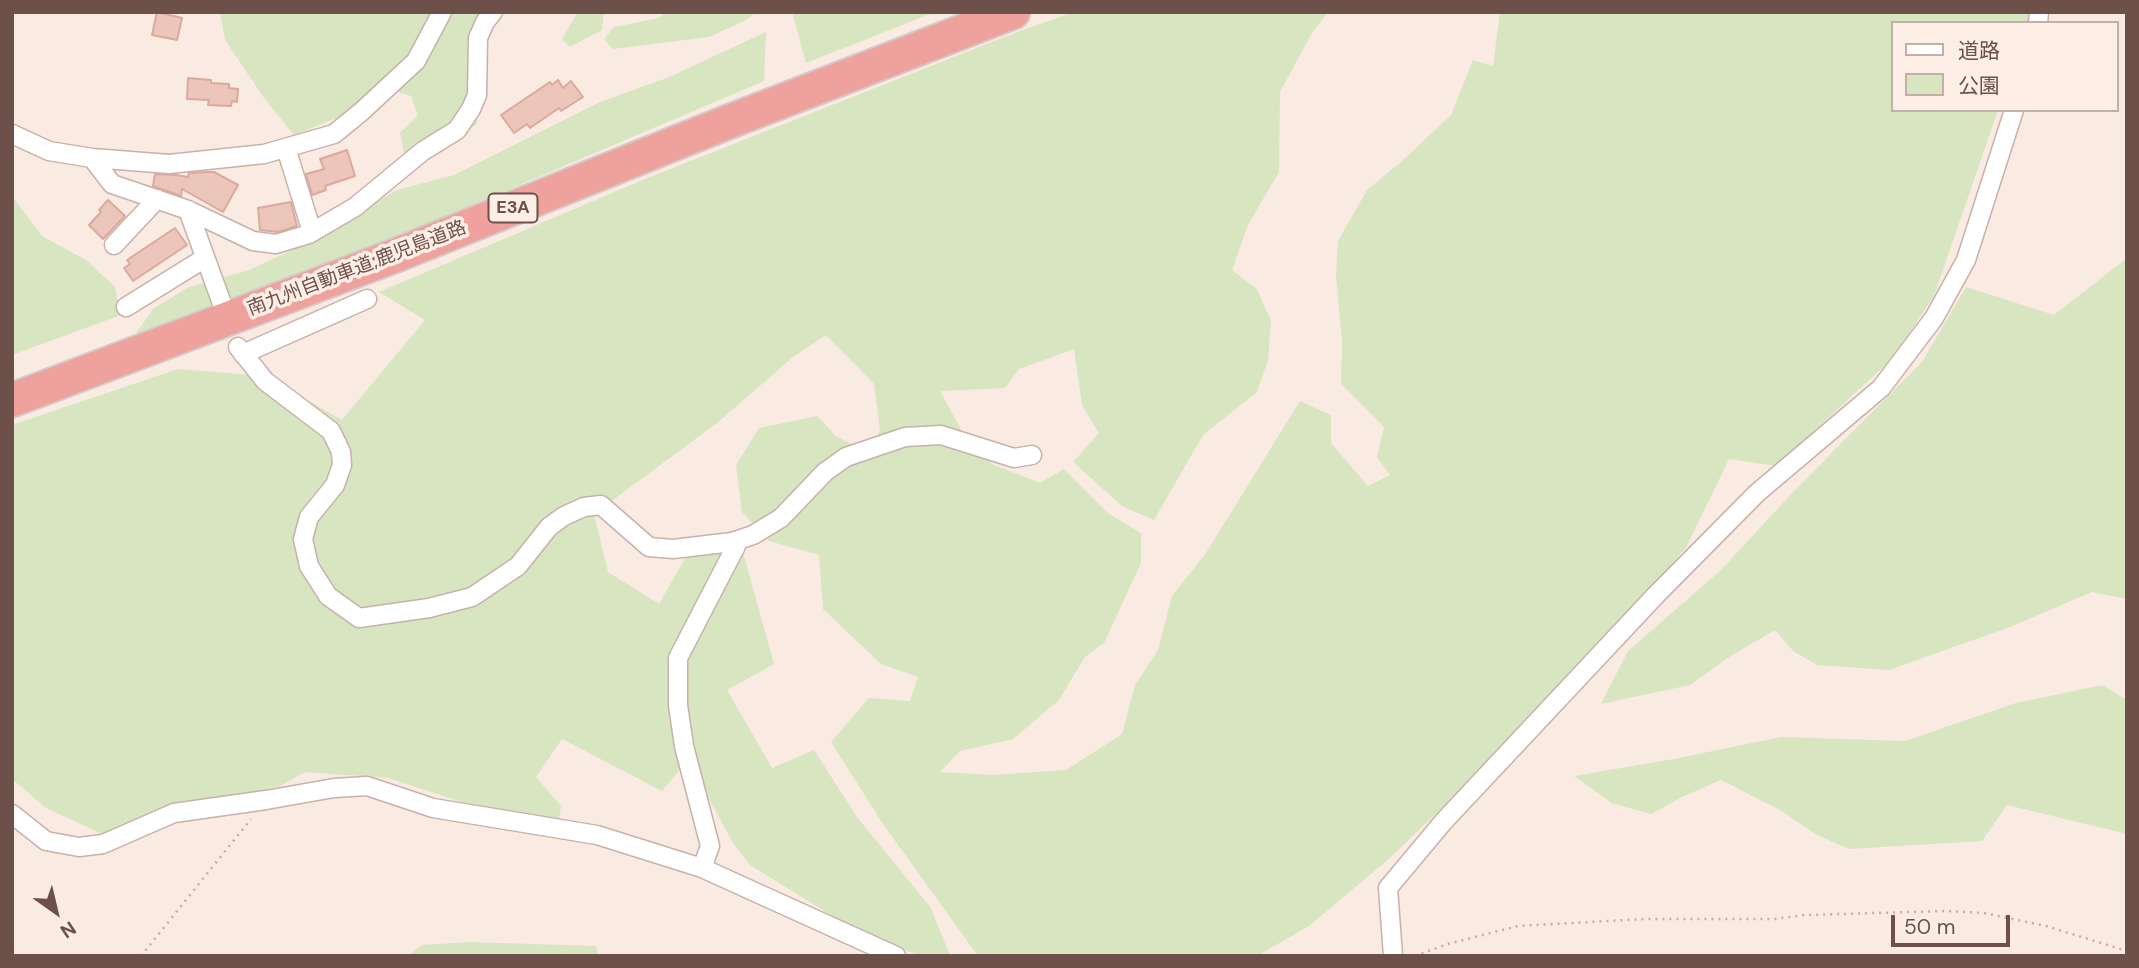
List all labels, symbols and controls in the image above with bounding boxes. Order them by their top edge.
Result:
legend [1890,21,2118,112]
text: 道路 [1958,37,2000,65]
text: 公園 [1958,72,2000,100]
road number: E3A [489,194,538,223]
street label: 南九州自動車道;鹿児島道路 [244,217,470,321]
north arrow [21,877,91,947]
scale bar [1894,902,2013,946]
text: 50 m [1904,913,1955,941]
text: N [55,916,81,944]

